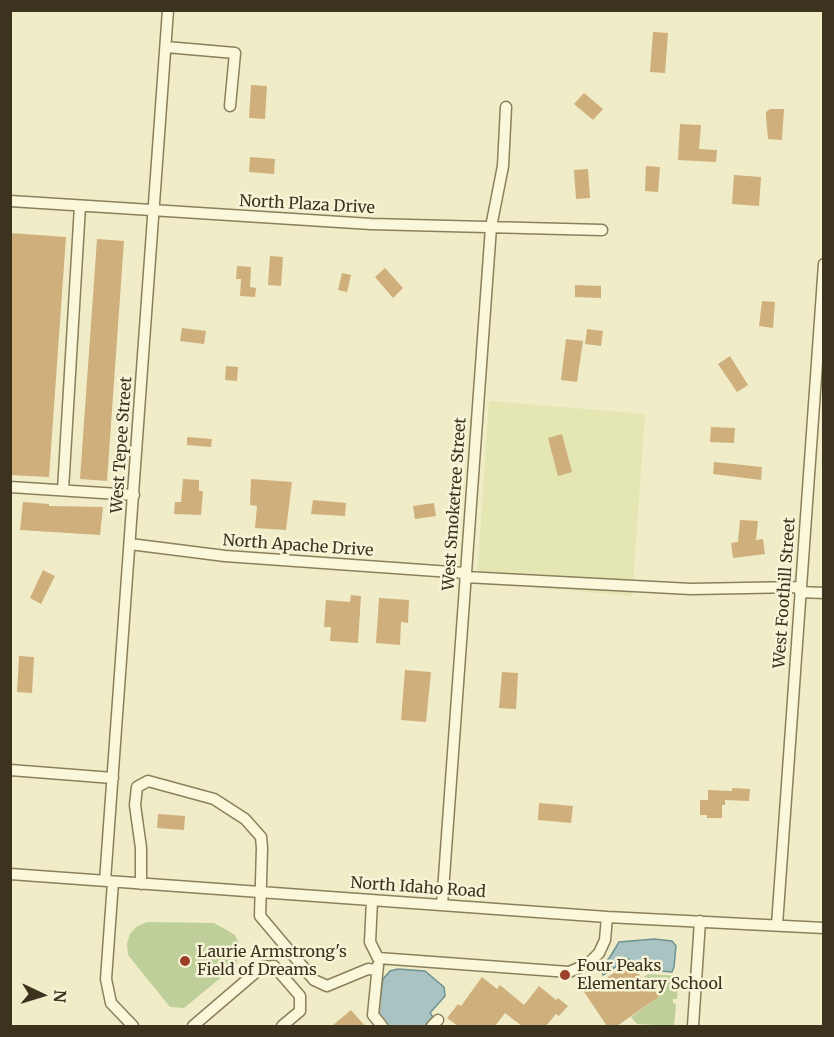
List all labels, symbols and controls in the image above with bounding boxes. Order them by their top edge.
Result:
street label: North Plaza Drive [239,192,375,218]
street label: West Tepee Street [108,376,136,514]
street label: West Smoketree Street [439,417,471,591]
street label: West Foothill Street [770,517,800,669]
street label: North Apache Drive [222,531,374,561]
street label: North Idaho Road [350,874,486,902]
place label: Laurie Armstrong's Field of Dreams [197,942,347,980]
marker: Laurie Armstrong's Field of Dreams [178,954,192,968]
place label: Four Peaks Elementary School [577,956,723,994]
north arrow [12,965,72,1025]
marker: Four Peaks Elementary School [558,968,572,982]
text: N [50,989,70,1003]

